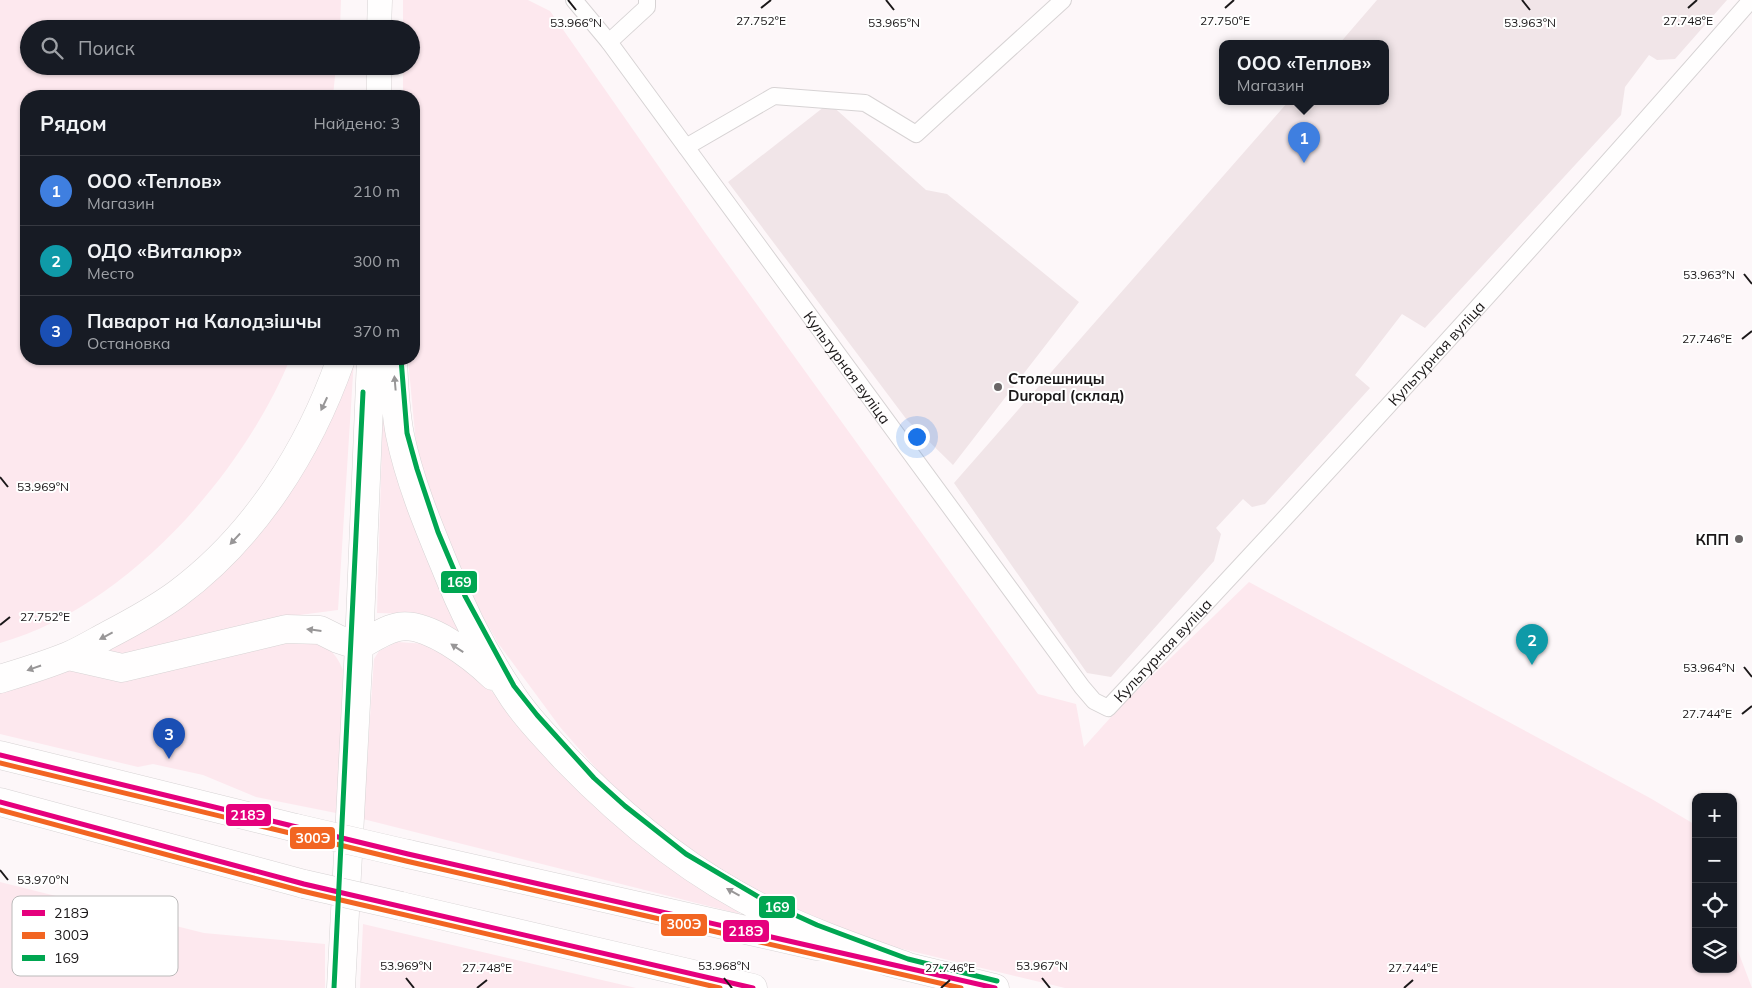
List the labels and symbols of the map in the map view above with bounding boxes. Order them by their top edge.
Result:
text: 27.752°E [736,13,786,28]
text: 27.750°E [1200,13,1250,28]
text: 27.748°E [1663,13,1713,28]
text: 53.966°N [550,15,602,30]
text: 53.965°N [868,15,920,30]
text: 53.963°N [1504,15,1556,30]
pin: 1 [1288,122,1320,163]
text: 53.963°N [1683,267,1735,282]
street label: Культурная вуліца [1384,297,1489,409]
street label: Культурная вуліца [800,307,895,427]
text: 27.746°E [1682,331,1732,346]
place label: Столешницы Duropal (склад) [1008,369,1125,405]
one-way arrow [390,374,398,390]
marker: Столешницы Duropal (склад) [992,381,1004,393]
one-way arrow [319,397,327,411]
your location [904,424,930,450]
text: 53.969°N [17,479,69,494]
place label: КПП [1695,530,1729,549]
one-way arrow [229,533,241,545]
marker: КПП [1733,533,1745,545]
line badge: 169 [440,570,478,594]
text: 169 [446,573,472,591]
street label: Культурная вуліца [1109,594,1215,706]
text: 27.752°E [20,609,70,624]
pin: 2 [1516,624,1548,665]
one-way arrow [305,626,321,634]
one-way arrow [98,632,113,640]
one-way arrow [451,644,464,653]
text: 53.964°N [1683,660,1735,675]
one-way arrow [27,665,42,672]
text: 27.744°E [1682,706,1732,721]
pin: 3 [153,718,185,759]
line badge: 218Э [225,803,272,827]
text: 218Э [231,806,265,824]
line badge: 300Э [289,826,336,850]
text: 300Э [296,829,330,847]
text: 53.970°N [17,872,69,887]
one-way arrow [726,887,740,896]
line badge: 169 [758,895,796,919]
legend [12,896,178,976]
text: 169 [764,898,790,916]
text: 218Э [54,904,89,922]
line badge: 300Э [660,913,708,937]
text: 300Э [667,915,701,933]
line badge: 218Э [722,919,770,943]
text: 218Э [729,922,763,940]
text: 300Э [54,926,89,944]
text: 169 [54,949,79,967]
text: 53.969°N [380,958,432,973]
text: 53.968°N [698,958,750,973]
text: 53.967°N [1016,958,1068,973]
text: 27.748°E [462,960,512,975]
text: 27.746°E [925,960,975,975]
text: 27.744°E [1388,960,1438,975]

